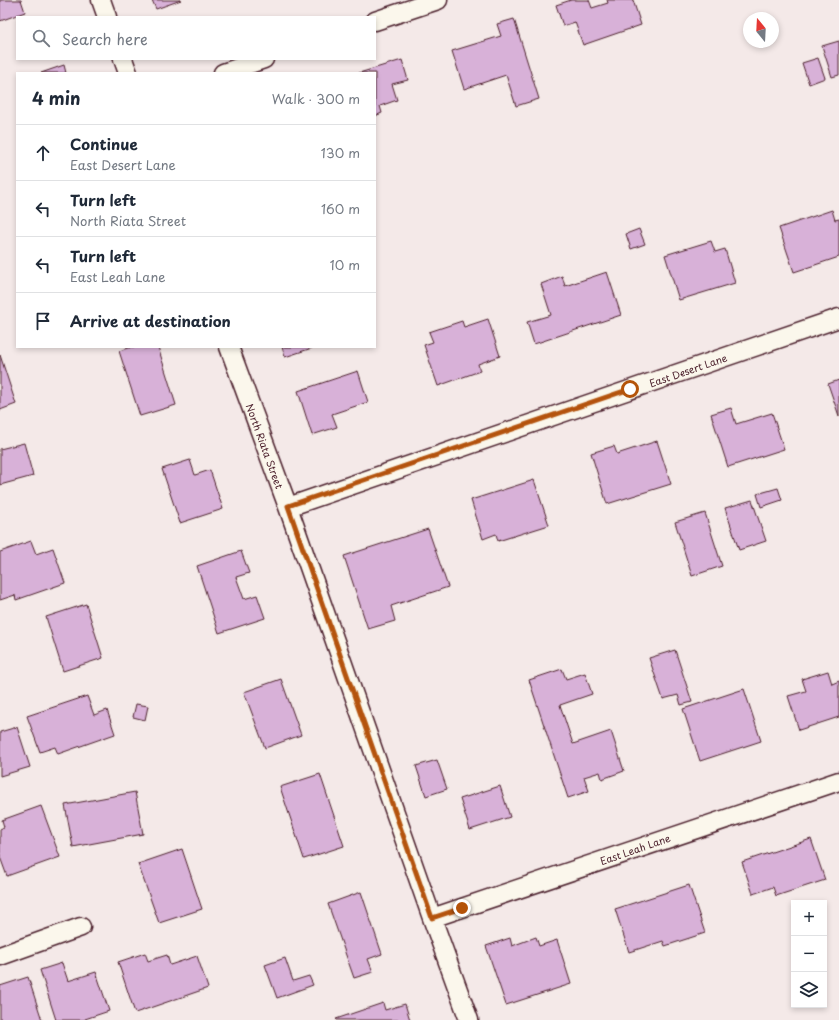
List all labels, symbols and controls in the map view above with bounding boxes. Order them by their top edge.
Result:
north arrow [743,12,779,48]
search box [16,16,376,60]
icon: search [30,27,52,49]
text: Search here [62,27,148,50]
text: 4 min [32,85,80,111]
text: Walk · 300 m [272,89,360,108]
text: Continue [70,132,138,155]
icon: ahead [32,142,54,164]
text: 130 m [321,143,360,162]
text: East Desert Lane [70,155,176,174]
text: Turn left [70,188,136,211]
icon: left [32,198,54,220]
text: 160 m [321,199,360,218]
text: North Riata Street [70,211,186,230]
text: Turn left [70,244,136,267]
icon: left [32,254,54,276]
text: 10 m [330,255,360,274]
text: East Leah Lane [70,267,166,286]
text: Arrive at destination [70,309,231,332]
icon: arrive [32,310,54,332]
street label: East Desert Lane [647,350,729,390]
route start [621,380,639,398]
street label: North Riata Street [243,401,287,491]
street label: East Leah Lane [598,830,673,868]
route end [453,899,471,917]
map controls [791,900,827,1008]
button: + [791,900,827,936]
button: − [791,936,827,972]
button: layers [791,972,827,1008]

